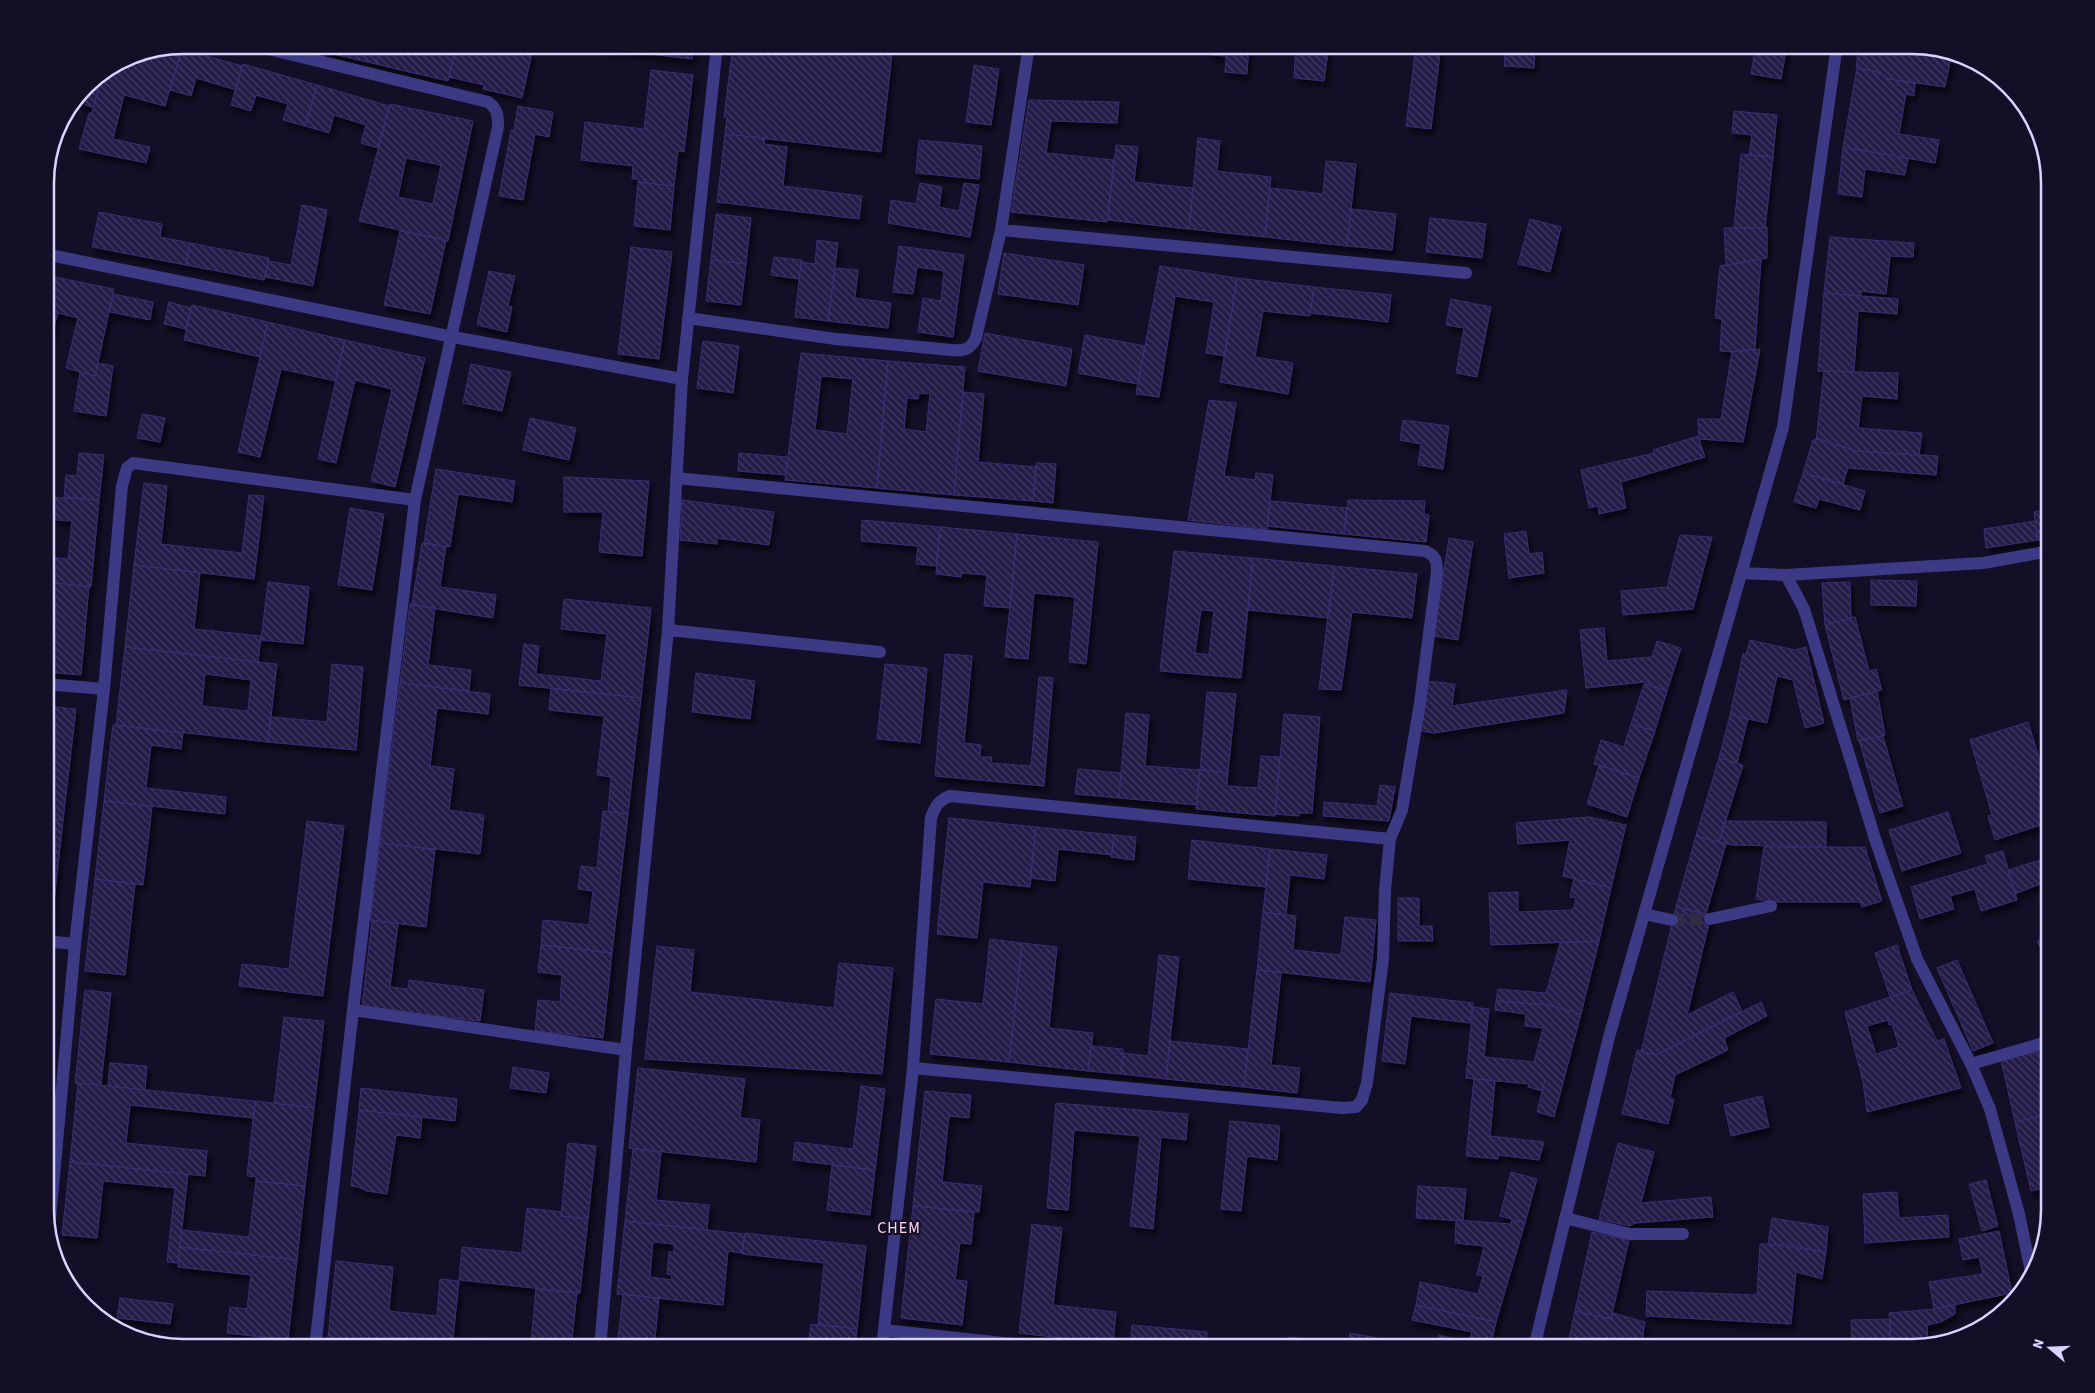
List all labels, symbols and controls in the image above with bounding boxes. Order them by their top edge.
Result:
district label: CHEM [877,1217,921,1239]
north arrow [2025,1323,2075,1373]
text: N [2028,1336,2050,1352]

